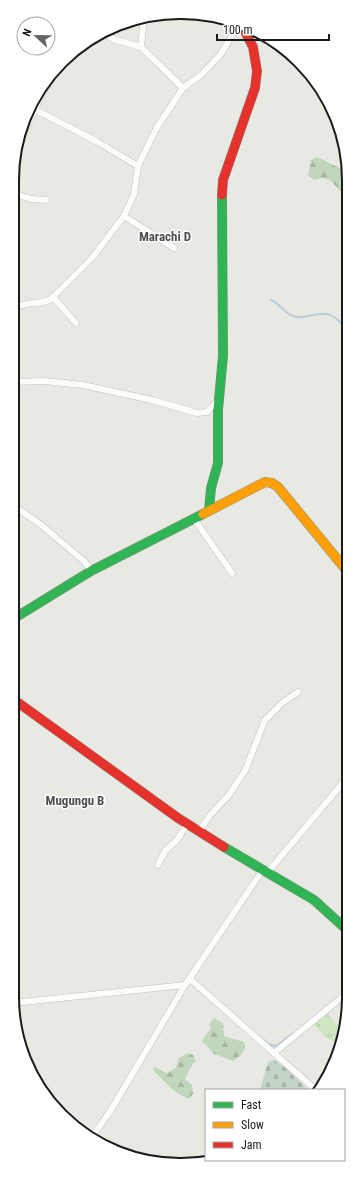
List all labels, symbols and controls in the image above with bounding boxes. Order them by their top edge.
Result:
north arrow [16,16,56,56]
scale bar [217,16,329,42]
text: 100 m [223,23,253,37]
text: N [20,27,35,38]
district label: Marachi D [139,229,191,244]
district label: Mugungu B [46,793,104,808]
legend [205,1089,345,1161]
text: Fast [241,1098,262,1112]
text: Slow [241,1118,264,1132]
text: Jam [241,1138,262,1152]

